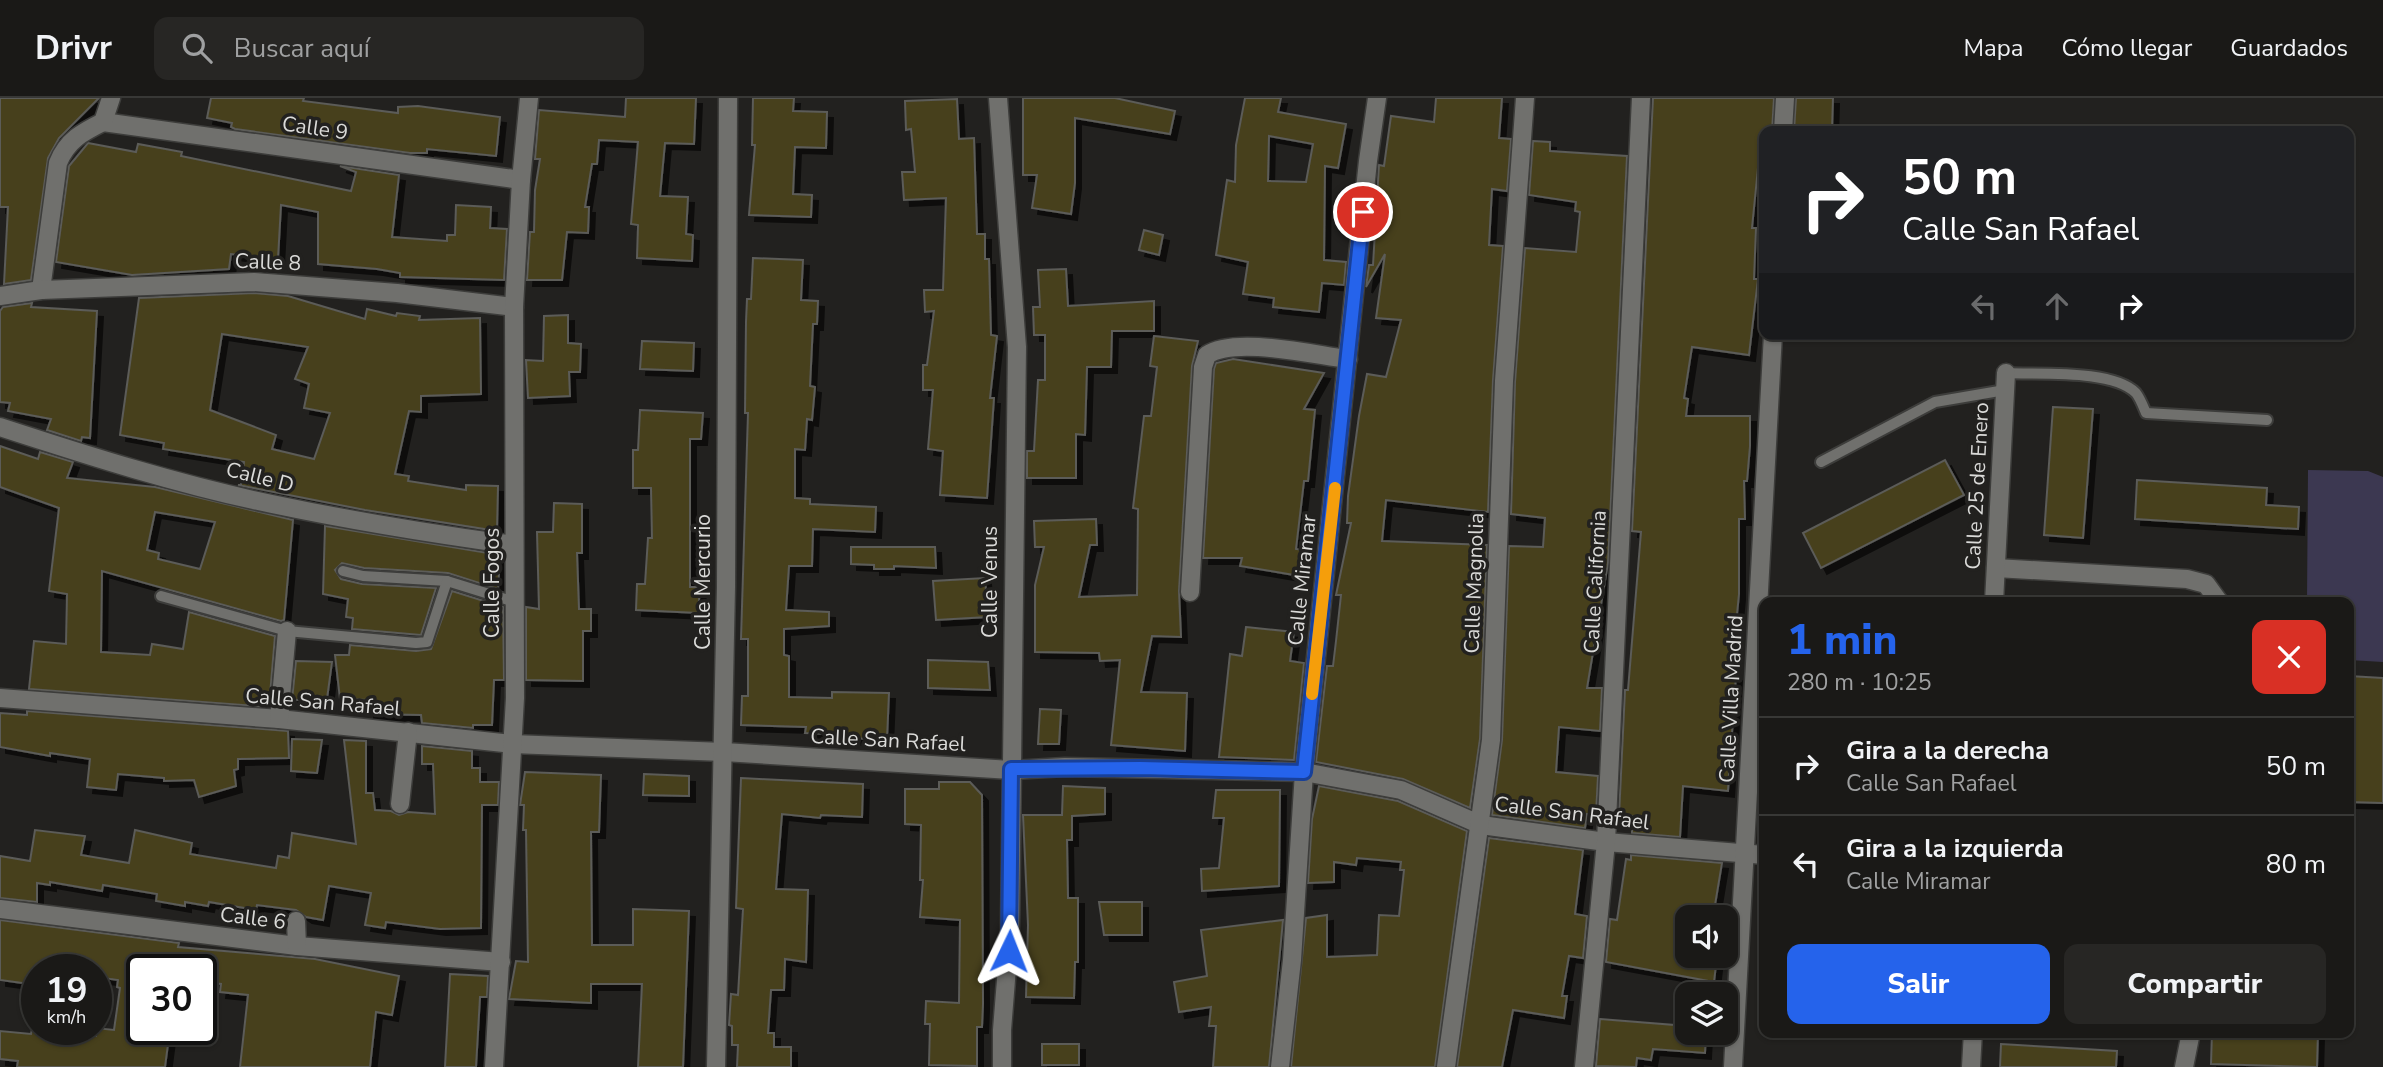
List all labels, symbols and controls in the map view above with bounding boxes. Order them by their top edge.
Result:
search box [154,17,644,80]
text: Drivr [35,26,112,71]
icon: search [178,29,216,67]
text: Buscar aquí [234,31,370,66]
text: Mapa [1963,32,2023,64]
text: Cómo llegar [2061,32,2192,64]
text: Guardados [2230,32,2348,64]
street label: Calle 9 [280,110,350,146]
text: 50 m [1902,144,2017,211]
icon: right [1787,154,1878,245]
pin [1333,182,1393,242]
icon: arrive [1344,193,1382,231]
text: Calle San Rafael [1902,208,2139,251]
street label: Calle 8 [234,247,302,277]
icon: left [1965,287,2003,325]
icon: ahead [2038,287,2076,325]
icon: right [2111,287,2149,325]
street label: Calle 25 de Enero [1959,402,1995,570]
street label: Calle D [223,455,297,499]
street label: Calle California [1577,510,1613,654]
street label: Calle Magnolia [1458,512,1490,654]
street label: Calle Miramar [1281,513,1323,647]
street label: Calle Mercurio [689,514,717,650]
street label: Calle Venus [976,526,1004,638]
street label: Calle Fogos [478,528,506,638]
text: 1 min [1787,612,1897,669]
street label: Calle Villa Madrid [1713,614,1749,784]
button: close [2252,620,2326,694]
text: 280 m · 10:25 [1787,667,1932,698]
street label: Calle San Rafael [244,681,403,723]
street label: Calle San Rafael [810,722,967,758]
text: Gira a la derecha [1846,733,2049,768]
icon: right [1787,747,1825,785]
text: 50 m [2266,749,2326,784]
text: Calle San Rafael [1846,768,2017,799]
street label: Calle San Rafael [1493,790,1652,836]
text: Gira a la izquierda [1846,831,2064,866]
icon: left [1787,845,1825,883]
text: 80 m [2266,847,2326,882]
text: Calle Miramar [1846,866,1990,897]
street label: Calle 6 [218,900,288,936]
map controls [1675,905,1738,1045]
button: sound [1675,905,1738,968]
position arrow [972,914,1046,988]
button: Salir [1787,944,2050,1024]
button: Compartir [2064,944,2326,1024]
speed limit sign: 30 [126,954,217,1045]
text: 19 [45,967,88,1014]
button: layers [1675,982,1738,1045]
text: km/h [47,1005,86,1029]

